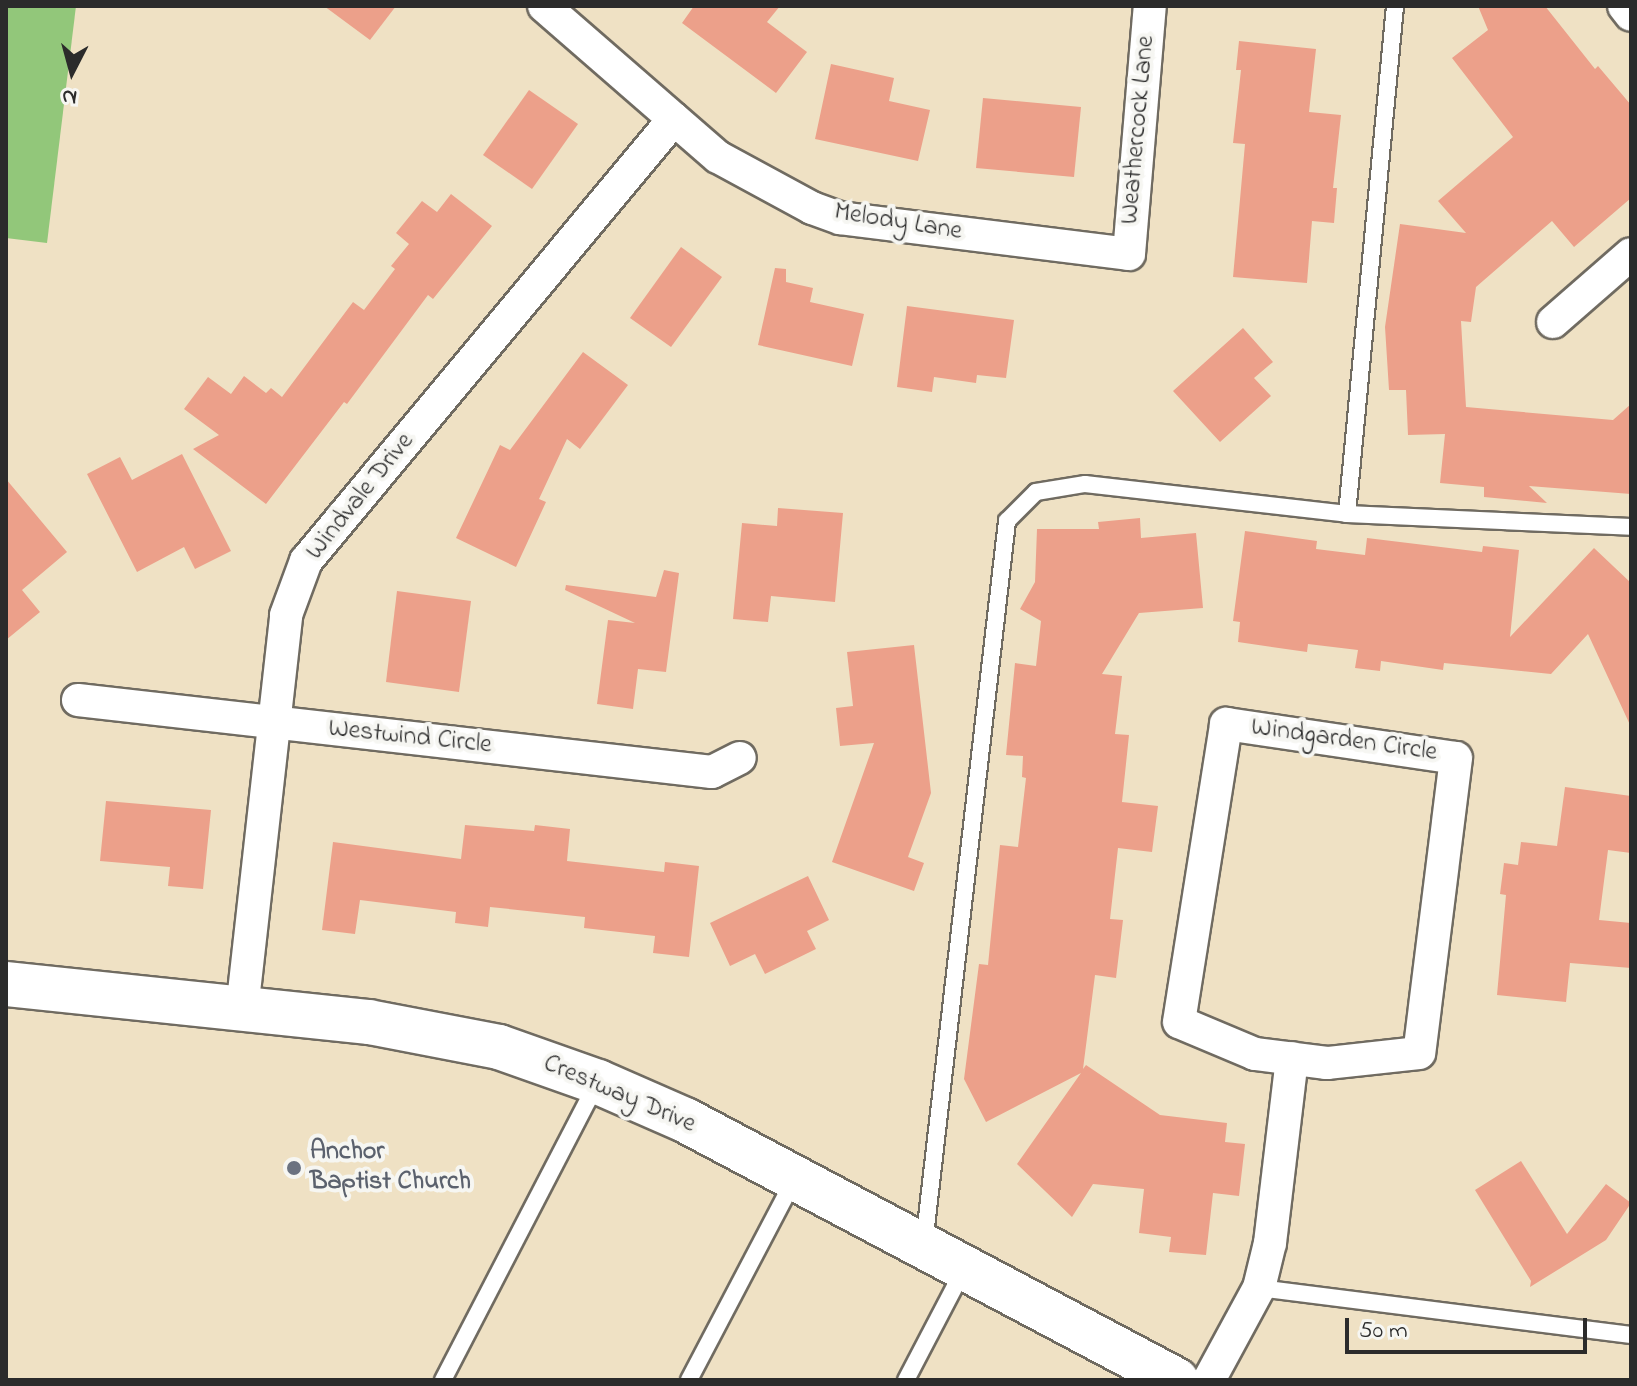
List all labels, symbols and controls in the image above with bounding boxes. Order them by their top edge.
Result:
north arrow [32,32,112,112]
street label: Weathercock Lane [1115,34,1163,226]
text: N [60,79,79,113]
street label: Melody Lane [832,198,964,248]
street label: Windvale Drive [300,427,422,567]
street label: Windgarden Circle [1249,713,1439,769]
street label: Westwind Circle [327,714,493,762]
street label: Crestway Drive [538,1049,700,1141]
place label: Anchor Baptist Church [310,1137,471,1198]
marker: Anchor Baptist Church [285,1159,303,1177]
scale bar [1349,1302,1591,1352]
text: 50 m [1359,1314,1408,1349]

